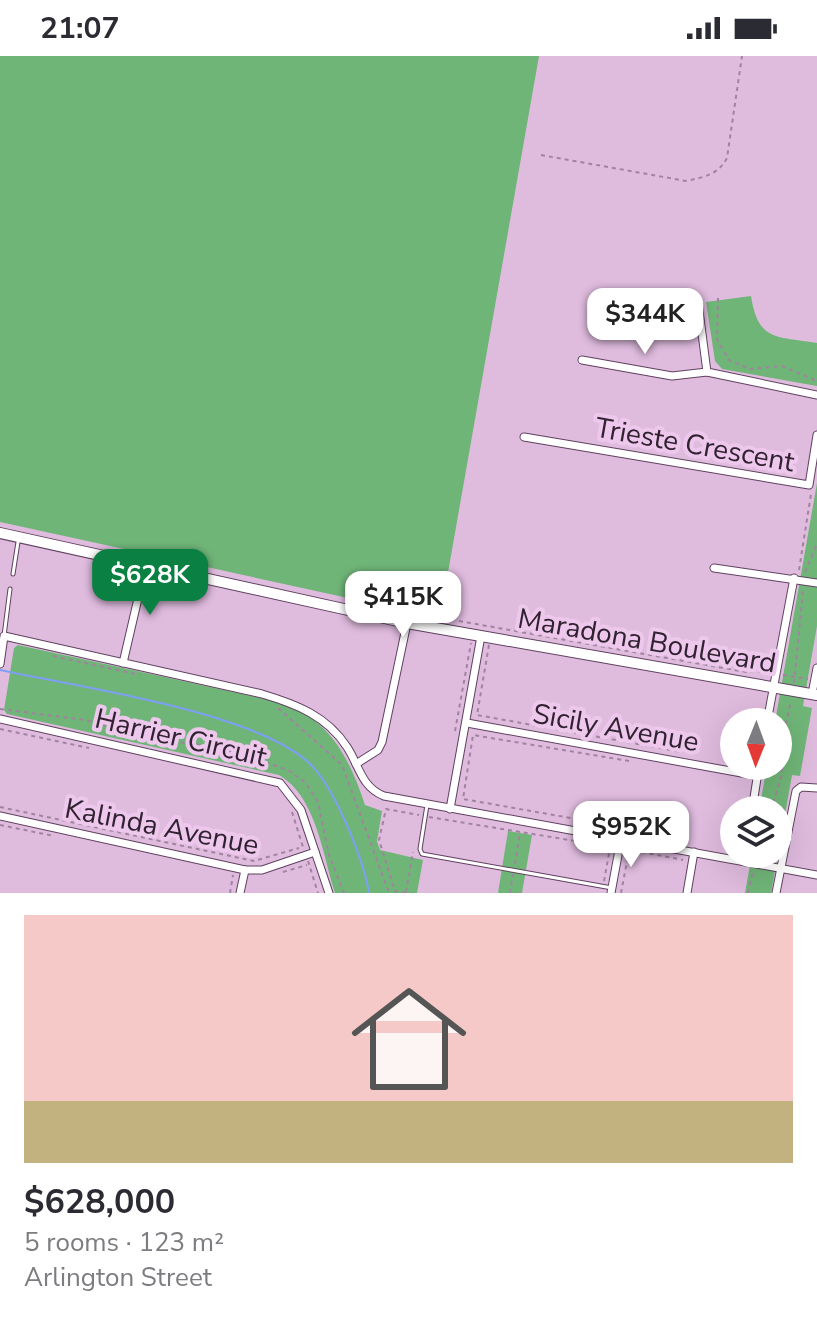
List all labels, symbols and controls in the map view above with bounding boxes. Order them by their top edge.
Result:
text: 21:07 [40,8,119,49]
pin: $344K [589,288,701,356]
text: $344K [605,296,685,331]
street label: Trieste Crescent [592,409,798,481]
pin: $628K [94,549,206,617]
text: $628K [110,557,190,592]
pin: $415K [347,571,459,639]
text: $415K [363,579,443,614]
street label: Maradona Boulevard [515,600,779,682]
street label: Sicily Avenue [530,695,702,761]
street label: Harrier Circuit [91,700,270,776]
north arrow [720,708,792,780]
map controls [720,708,792,868]
street label: Kalinda Avenue [62,790,262,864]
button: layers [720,796,792,868]
pin: $952K [575,801,687,869]
text: $952K [591,809,671,844]
icon: home [337,967,481,1111]
text: $628,000 [24,1179,175,1225]
text: 5 rooms · 123 m² [24,1225,224,1260]
text: Arlington Street [24,1260,212,1295]

